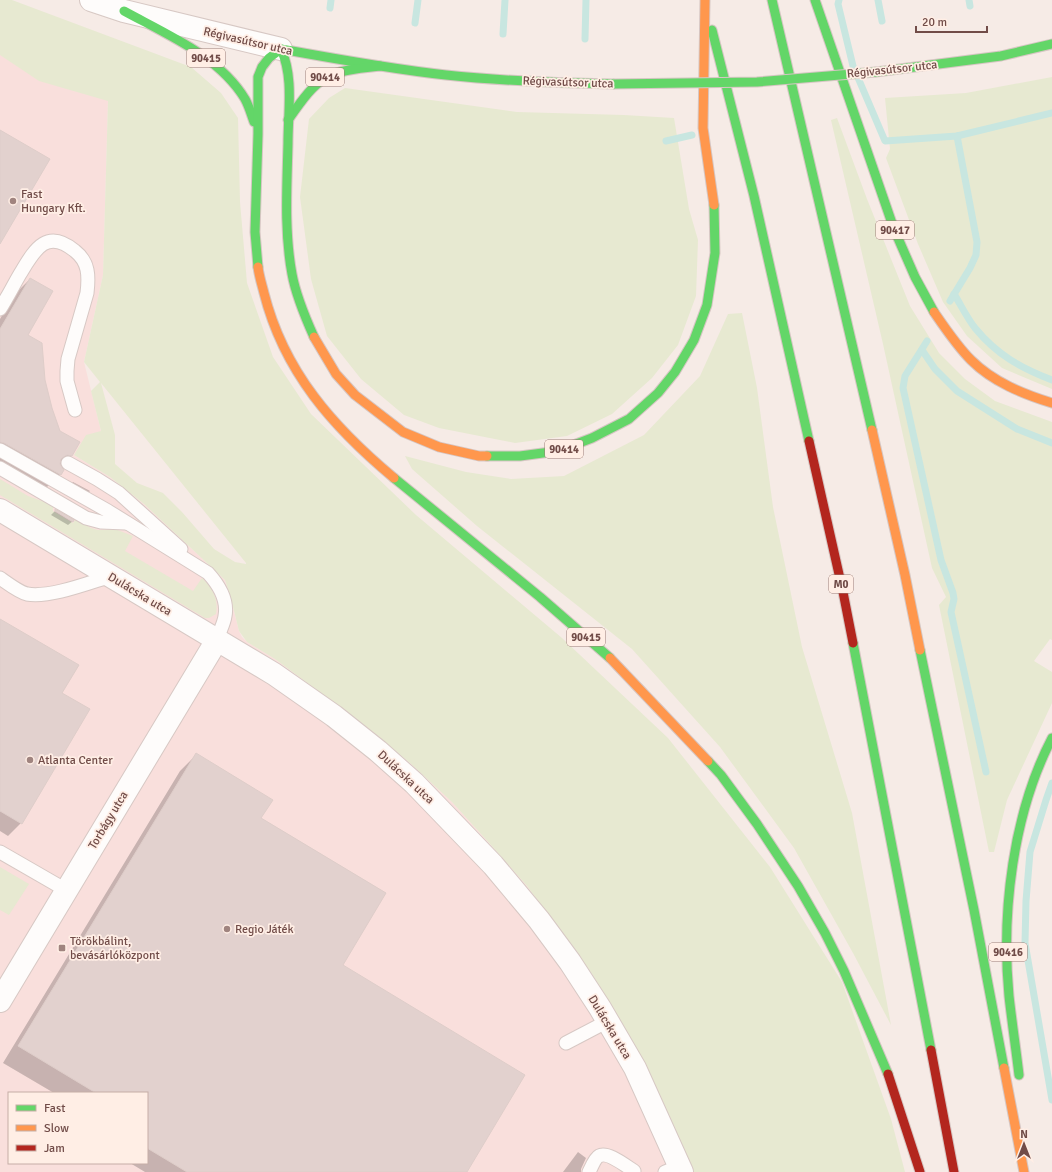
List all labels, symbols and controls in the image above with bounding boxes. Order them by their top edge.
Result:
scale bar [916,8,987,34]
text: 20 m [922,15,947,30]
street label: Régivasútsor utca [202,24,294,59]
road number: 90415 [187,49,225,67]
street label: Régivasútsor utca [846,57,938,82]
road number: 90414 [306,68,344,86]
street label: Régivasútsor utca [522,73,614,92]
place label: Fast Hungary Kft. [21,187,86,216]
marker: Fast Hungary Kft. [8,196,18,206]
road number: 90417 [876,221,914,239]
road number: 90414 [545,440,583,458]
street label: Dulácska utca [105,569,174,619]
road number: M0 [829,575,853,593]
road number: 90415 [567,628,605,646]
street label: Dulácska utca [374,747,437,807]
place label: Atlanta Center [38,753,113,768]
marker: Atlanta Center [25,755,35,765]
street label: Torbágy utca [85,789,132,852]
place label: Regio Játék [235,922,294,937]
marker: Regio Játék [222,924,232,934]
place label: Törökbálint, bevásárlóközpont [70,934,160,963]
marker: Törökbálint, bevásárlóközpont [57,943,67,953]
road number: 90416 [989,943,1027,961]
street label: Dulácska utca [585,993,635,1062]
legend [8,1092,148,1164]
text: Fast [44,1101,65,1116]
text: Slow [44,1121,69,1136]
north arrow [1004,1124,1044,1164]
text: N [1020,1128,1028,1141]
text: Jam [44,1141,65,1156]

